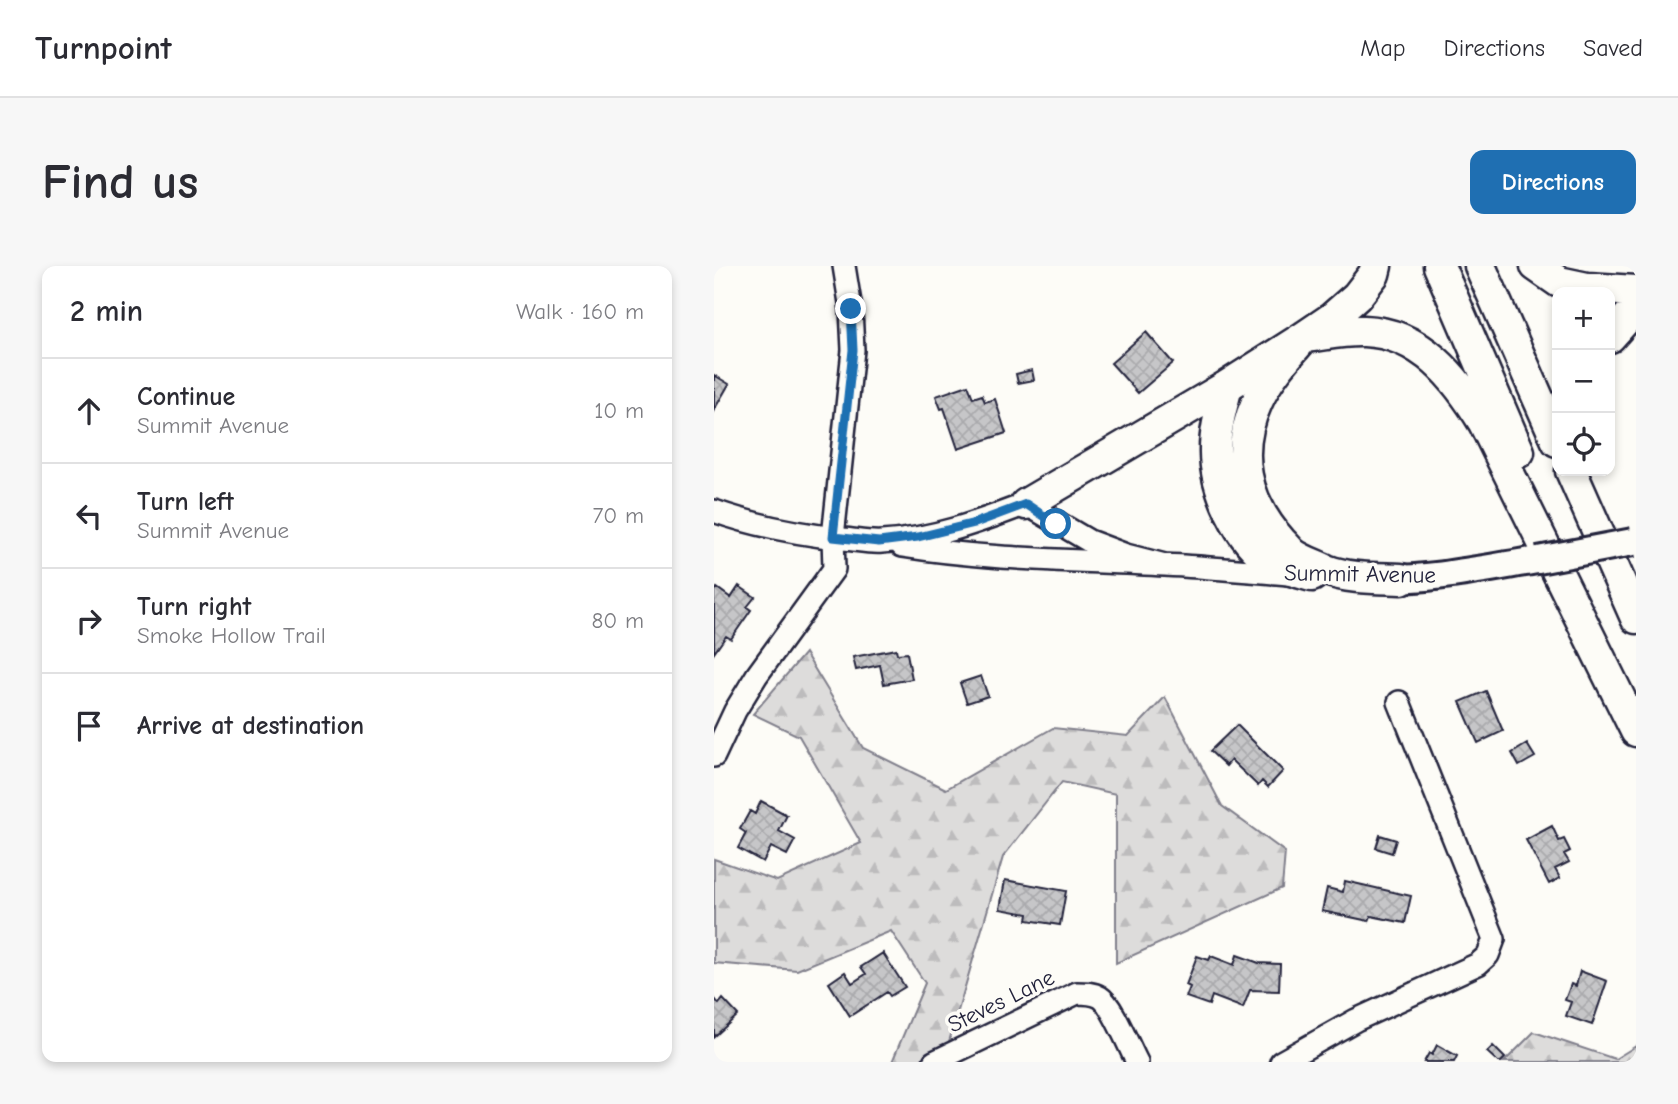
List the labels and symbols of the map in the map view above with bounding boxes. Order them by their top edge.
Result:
route end [835,293,866,324]
route start [1040,508,1071,539]
street label: Summit Avenue [1284,559,1436,589]
street label: Steves Lane [943,964,1059,1038]

